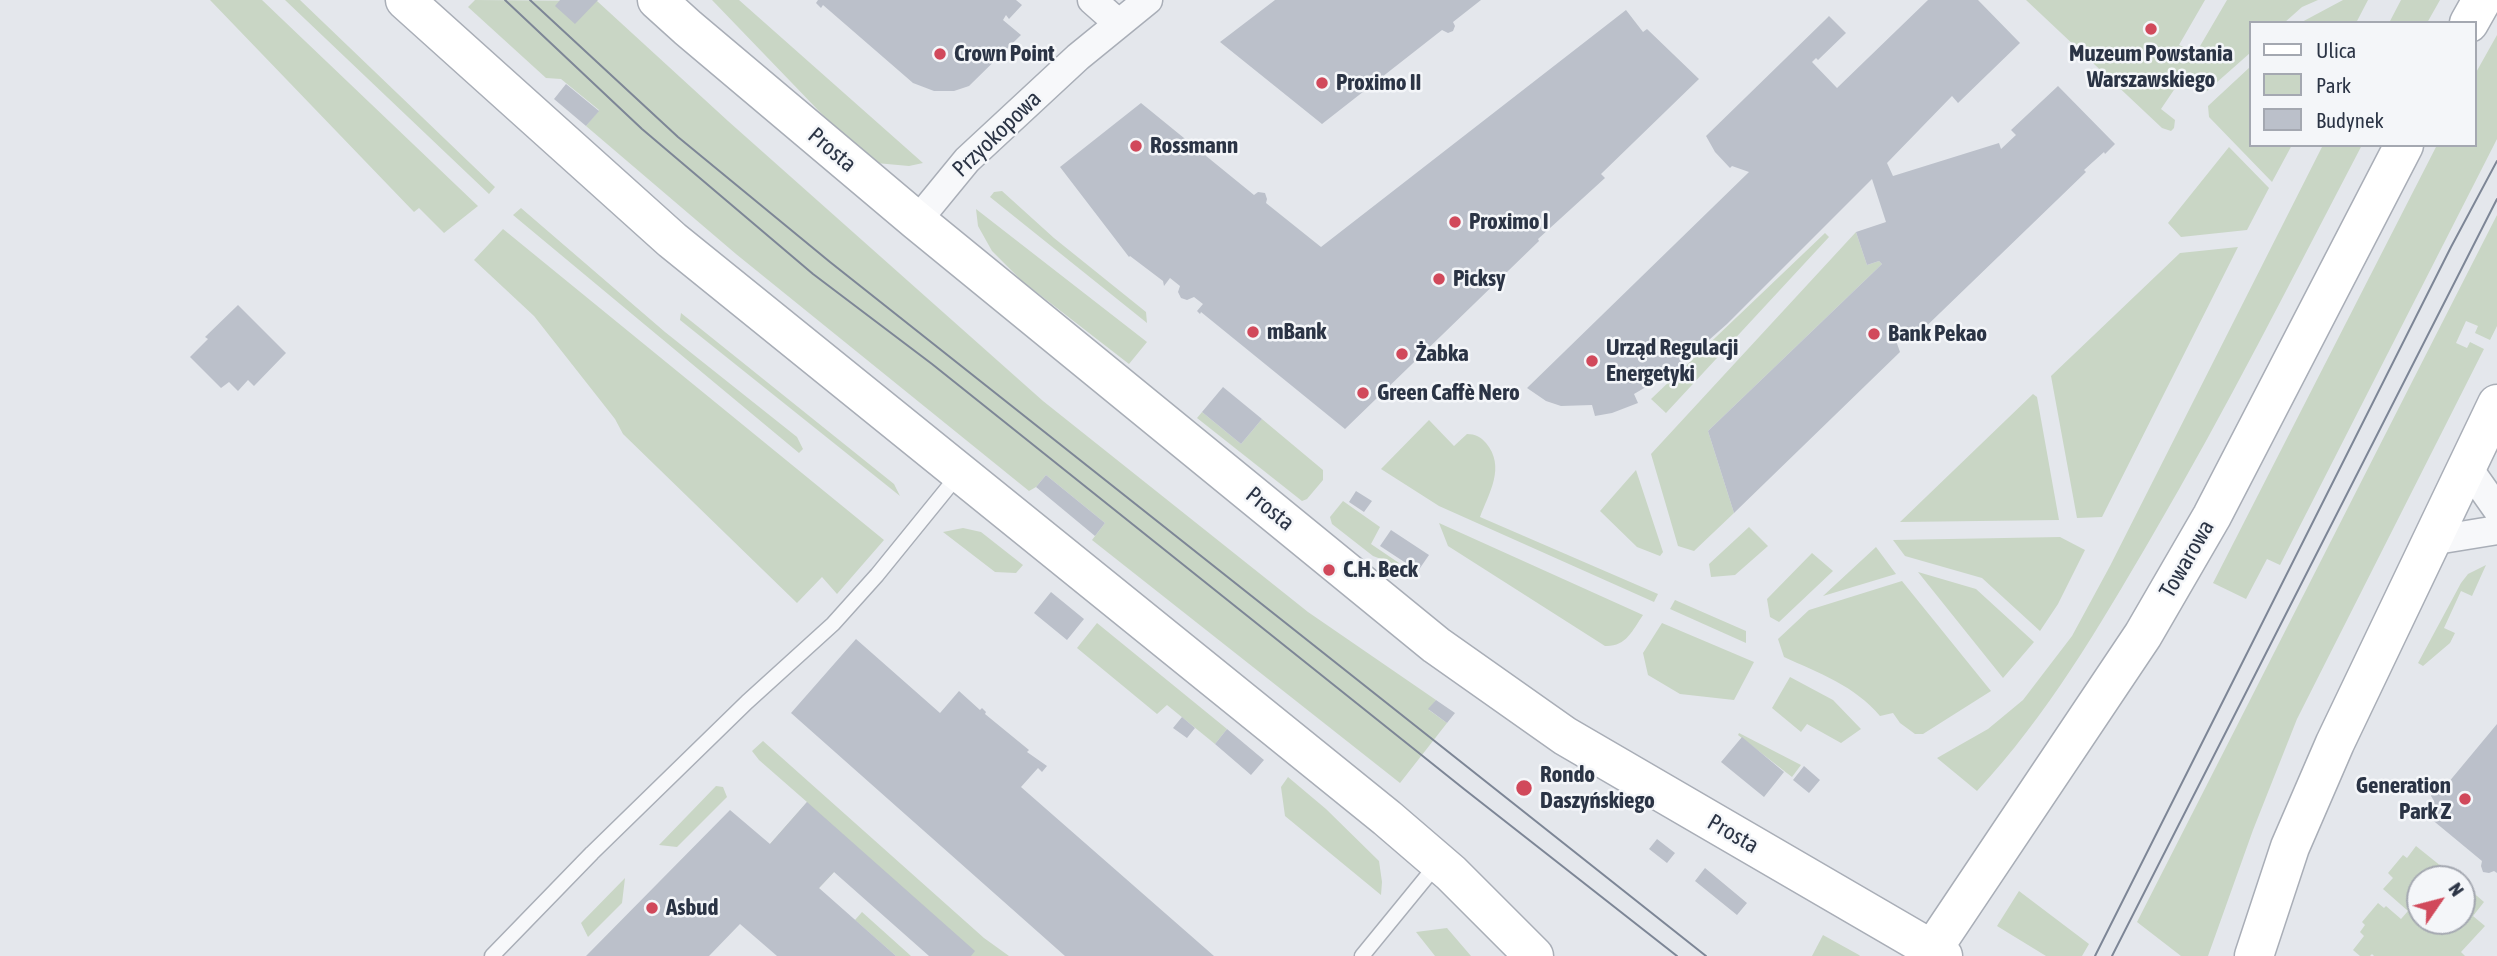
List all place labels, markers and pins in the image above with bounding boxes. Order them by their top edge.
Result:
marker: Muzeum Powstania Warszawskiego [2143,21,2159,37]
place label: Crown Point [954,40,1055,68]
place label: Muzeum Powstania Warszawskiego [2069,40,2233,94]
marker: Crown Point [932,46,948,62]
place label: Proximo II [1336,69,1421,97]
marker: Proximo II [1314,75,1330,91]
place label: Rossmann [1150,132,1238,160]
marker: Rossmann [1128,138,1144,154]
place label: Proximo I [1469,208,1549,236]
marker: Proximo I [1447,214,1463,230]
place label: Picksy [1453,265,1506,293]
marker: Picksy [1431,271,1447,287]
place label: mBank [1267,318,1326,346]
place label: Bank Pekao [1888,320,1987,348]
marker: mBank [1245,324,1261,340]
marker: Bank Pekao [1866,326,1882,342]
place label: Urząd Regulacji Energetyki [1606,334,1738,388]
place label: Żabka [1416,340,1469,368]
marker: Żabka [1394,346,1410,362]
marker: Urząd Regulacji Energetyki [1584,353,1600,369]
place label: Green Caffè Nero [1377,379,1520,407]
marker: Green Caffè Nero [1355,385,1371,401]
place label: C.H. Beck [1343,556,1418,584]
marker: C.H. Beck [1321,562,1337,578]
place label: Rondo Daszyńskiego [1540,761,1655,815]
place label: Generation Park Z [2356,772,2451,826]
marker: Rondo Daszyńskiego [1514,778,1534,798]
marker: Generation Park Z [2457,791,2473,807]
place label: Asbud [666,894,718,922]
marker: Asbud [644,900,660,916]

